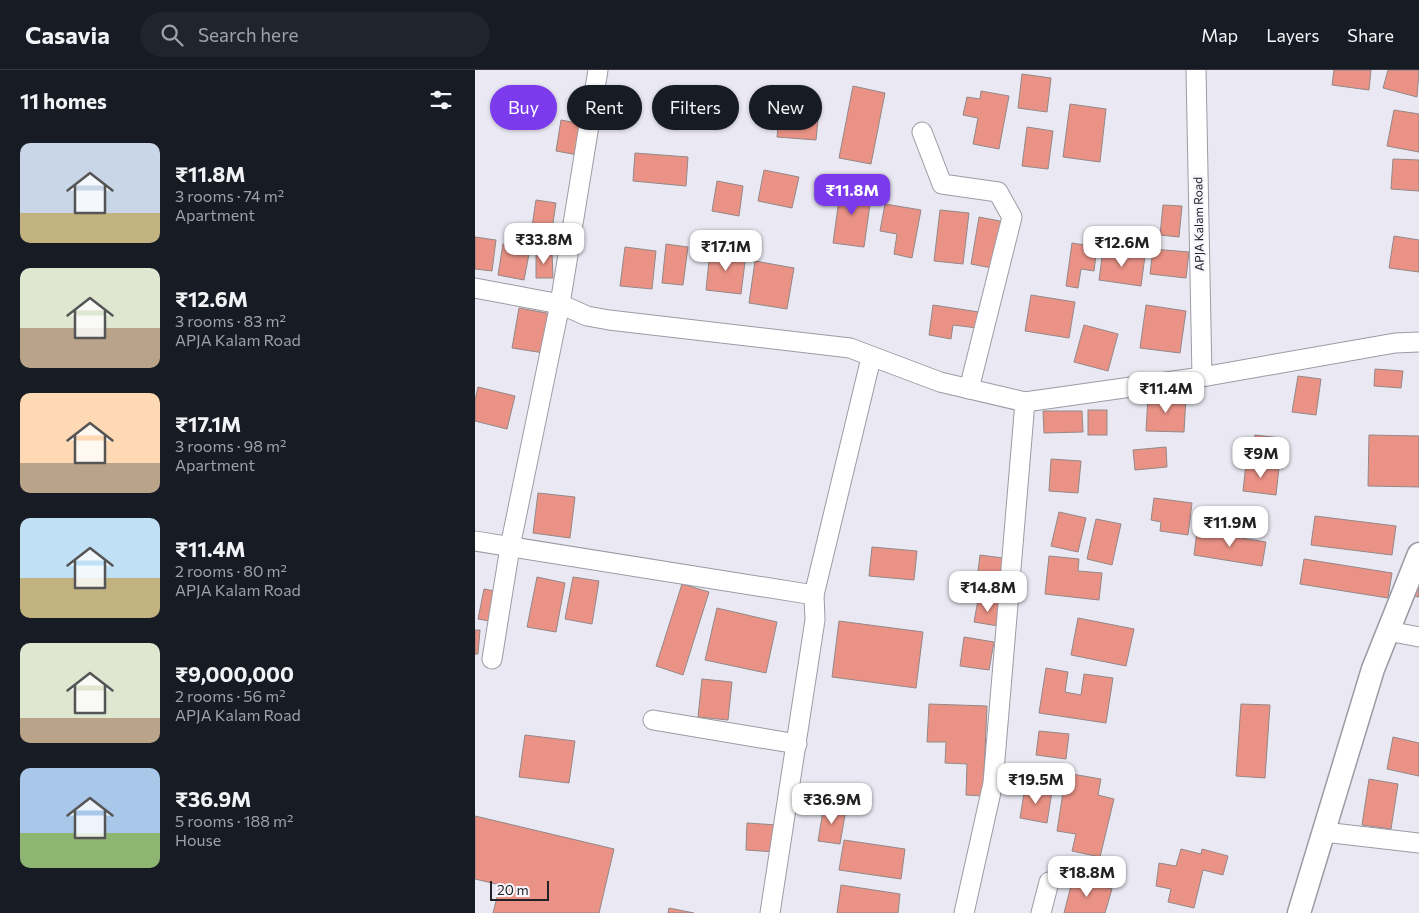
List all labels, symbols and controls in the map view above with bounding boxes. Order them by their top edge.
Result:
search box [140,12,490,57]
text: Casavia [25,20,110,49]
icon: search [158,21,186,49]
text: Search here [198,23,298,46]
text: Map [1201,24,1238,46]
text: Layers [1266,24,1319,46]
text: Share [1347,24,1394,46]
chip: Buy [490,85,557,130]
chip: Rent [567,85,642,130]
chip: Filters [652,85,739,130]
chip: New [749,85,822,130]
icon: filters [427,86,455,114]
text: 11 homes [20,88,107,113]
text: ₹11.8M [175,161,245,186]
icon: home [60,163,120,223]
pin: ₹11.8M [811,174,893,216]
street label: APJA Kalam Road [1190,177,1207,271]
text: ₹11.8M [825,180,879,199]
text: 3 rooms · 74 m² [175,186,284,205]
text: Apartment [175,205,255,224]
pin: ₹33.8M [503,222,585,265]
pin: ₹12.6M [1081,226,1163,268]
text: ₹33.8M [515,229,573,248]
pin: ₹17.1M [685,230,767,272]
text: ₹12.6M [1094,232,1150,251]
text: ₹17.1M [701,236,751,255]
text: ₹12.6M [175,286,248,311]
icon: home [60,288,120,348]
text: 3 rooms · 83 m² [175,311,286,330]
text: APJA Kalam Road [175,330,301,349]
pin: ₹11.4M [1125,372,1207,414]
text: ₹11.4M [1139,378,1193,397]
text: ₹17.1M [175,411,241,436]
icon: home [60,413,120,473]
text: 3 rooms · 98 m² [175,436,286,455]
pin: ₹9M [1237,436,1285,479]
text: ₹9M [1243,443,1279,462]
text: Apartment [175,455,255,474]
pin: ₹11.9M [1189,506,1271,548]
text: ₹11.9M [1203,512,1257,531]
text: ₹11.4M [175,536,246,561]
icon: home [60,538,120,598]
text: 2 rooms · 80 m² [175,561,287,580]
pin: ₹14.8M [947,570,1029,613]
text: ₹14.8M [960,577,1016,596]
text: APJA Kalam Road [175,580,301,599]
text: ₹9,000,000 [175,661,294,686]
icon: home [60,663,120,723]
text: 2 rooms · 56 m² [175,686,286,705]
text: APJA Kalam Road [175,705,301,724]
pin: ₹19.5M [995,762,1077,805]
text: ₹19.5M [1008,769,1064,788]
pin: ₹36.9M [791,782,873,825]
text: ₹36.9M [175,786,251,811]
icon: home [60,788,120,848]
text: ₹36.9M [803,789,861,808]
text: 5 rooms · 188 m² [175,811,293,830]
text: House [175,830,221,849]
pin: ₹18.8M [1046,856,1128,898]
text: ₹18.8M [1059,862,1115,881]
scale bar [490,878,549,901]
text: 20 m [497,881,529,898]

